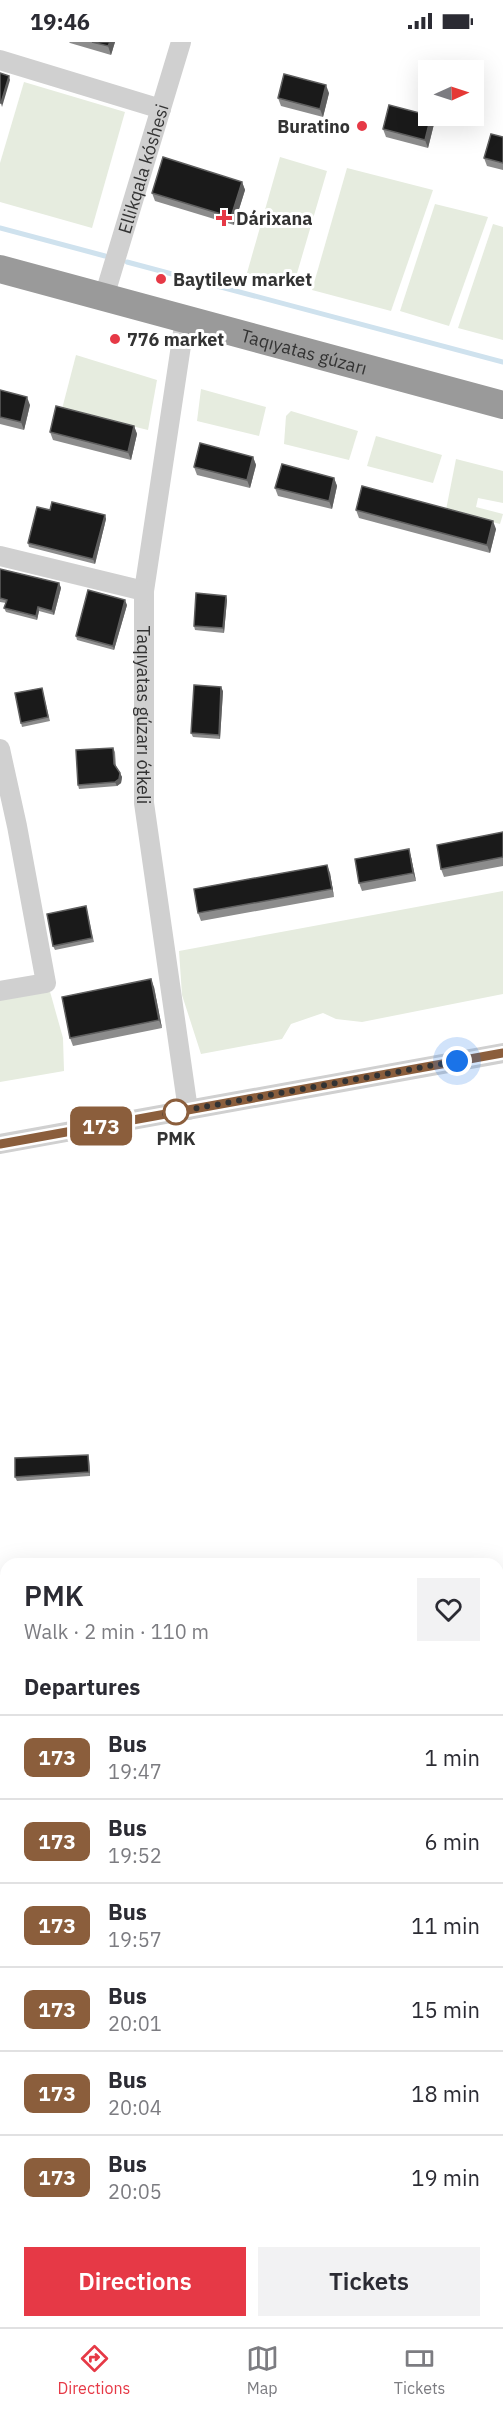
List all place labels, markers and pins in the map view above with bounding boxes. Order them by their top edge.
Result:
place label: Buratino [277,115,350,138]
marker: Buratino [355,119,369,133]
place label: Dárixana [236,207,313,230]
marker: Dárixana [217,211,231,225]
place label: Baytilew market [173,268,312,291]
marker: Baytilew market [154,272,168,286]
place label: 776 market [127,328,224,351]
marker: 776 market [108,332,122,346]
marker: PMK [163,1099,189,1125]
place label: PMK [156,1127,196,1150]

